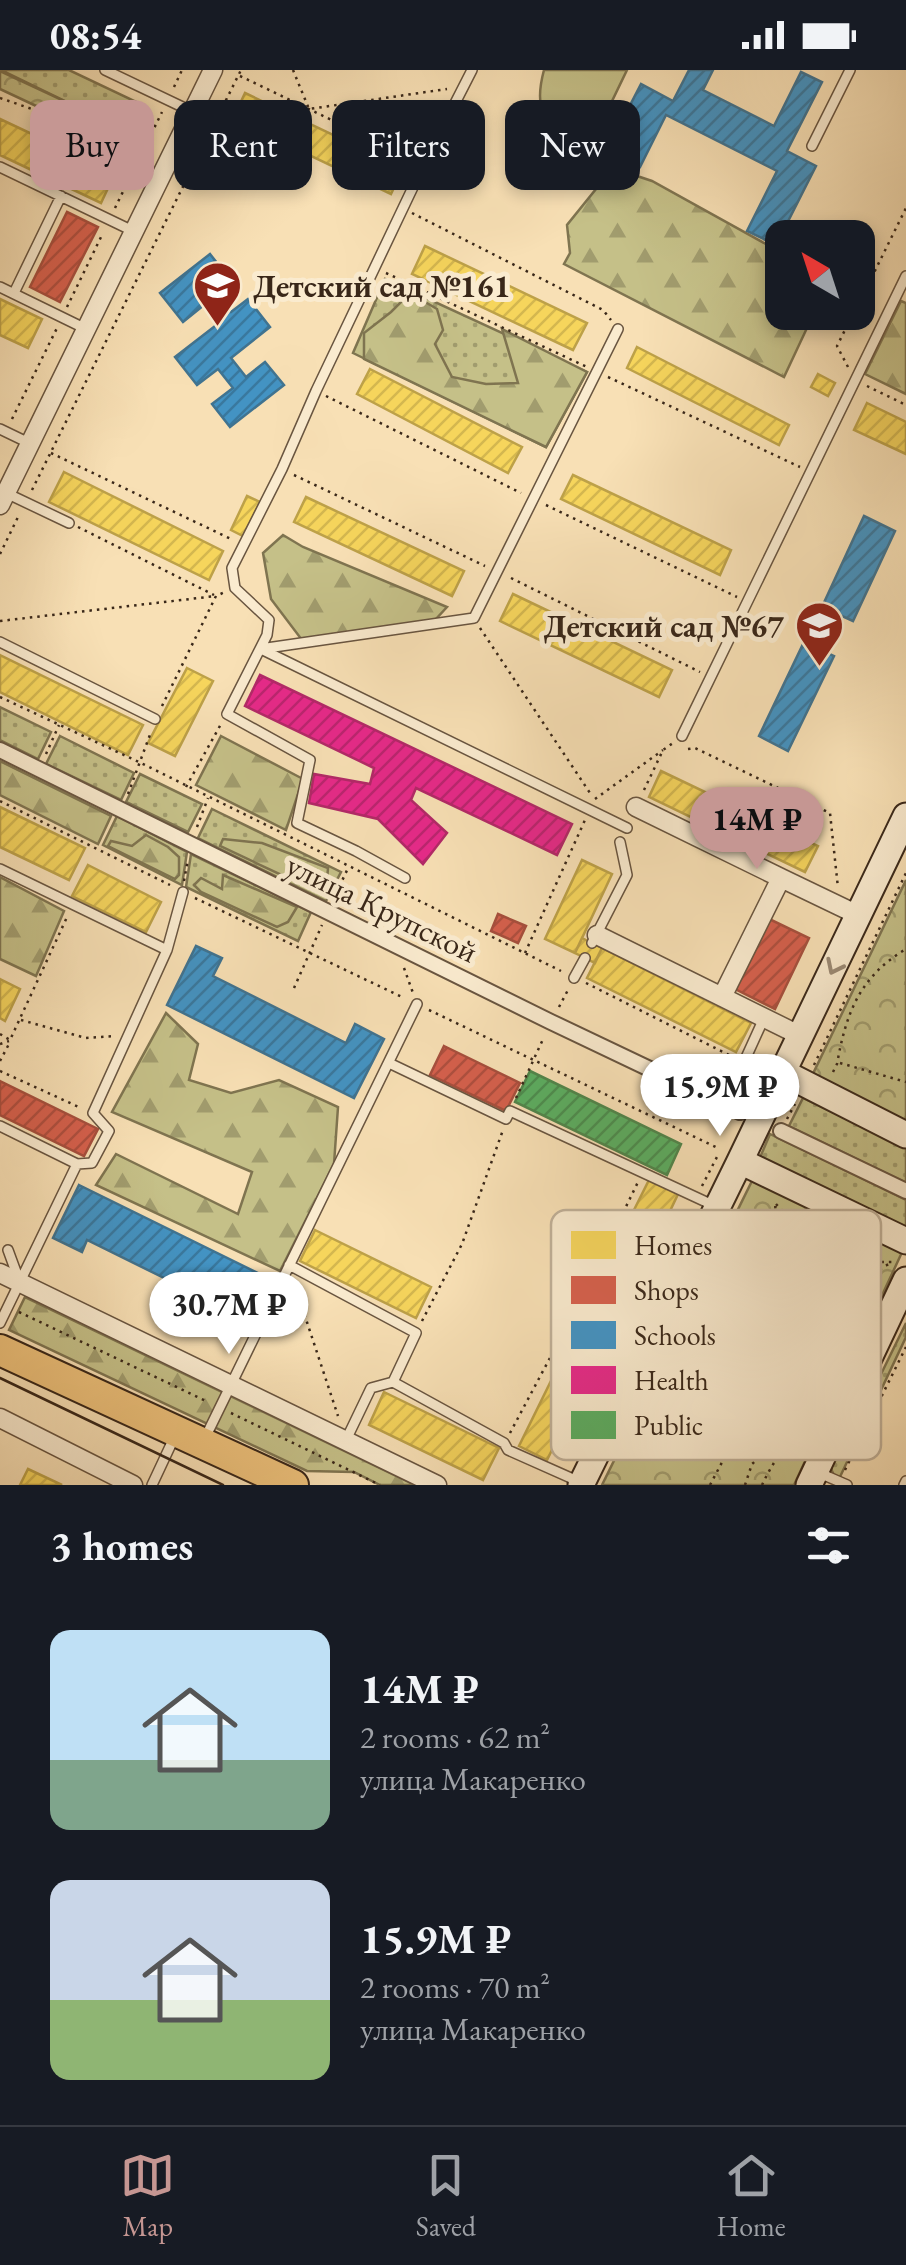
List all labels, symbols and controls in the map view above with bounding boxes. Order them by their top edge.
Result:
text: 08:54 [50,11,141,60]
chip: Buy [30,100,154,190]
chip: Rent [174,100,312,190]
chip: Filters [332,100,485,190]
chip: New [505,100,640,190]
north arrow [765,220,875,330]
map controls [765,220,875,330]
school or university icon: Детский сад №161 [192,260,244,328]
place label: Детский сад №161 [253,265,510,307]
school or university icon: Детский сад №67 [793,600,845,668]
place label: Детский сад №67 [544,605,784,647]
pin: 14M ₽ [687,787,827,872]
text: 14M ₽ [712,798,802,840]
street label: улица Крупской [279,844,485,973]
one-way arrow [826,957,846,975]
pin: 15.9M ₽ [628,1054,812,1139]
text: 15.9M ₽ [662,1065,778,1107]
legend [551,1210,881,1460]
text: Homes [634,1227,712,1263]
pin: 30.7M ₽ [137,1272,321,1357]
text: Shops [634,1272,699,1308]
text: 30.7M ₽ [171,1283,287,1325]
text: Schools [634,1317,716,1353]
text: Health [634,1362,709,1398]
text: Public [634,1407,703,1443]
text: 3 homes [50,1518,193,1573]
icon: filters [801,1518,856,1573]
text: 14M ₽ [360,1661,479,1716]
icon: home [130,1670,250,1790]
text: 2 rooms · 62 m² [360,1716,550,1758]
text: улица Макаренко [360,1758,586,1800]
text: 15.9M ₽ [360,1911,511,1966]
icon: home [130,1920,250,2040]
text: 2 rooms · 70 m² [360,1966,550,2008]
text: улица Макаренко [360,2008,586,2050]
tab: Map [120,2148,175,2244]
tab: Saved [416,2148,476,2244]
tab: Home [716,2148,786,2244]

